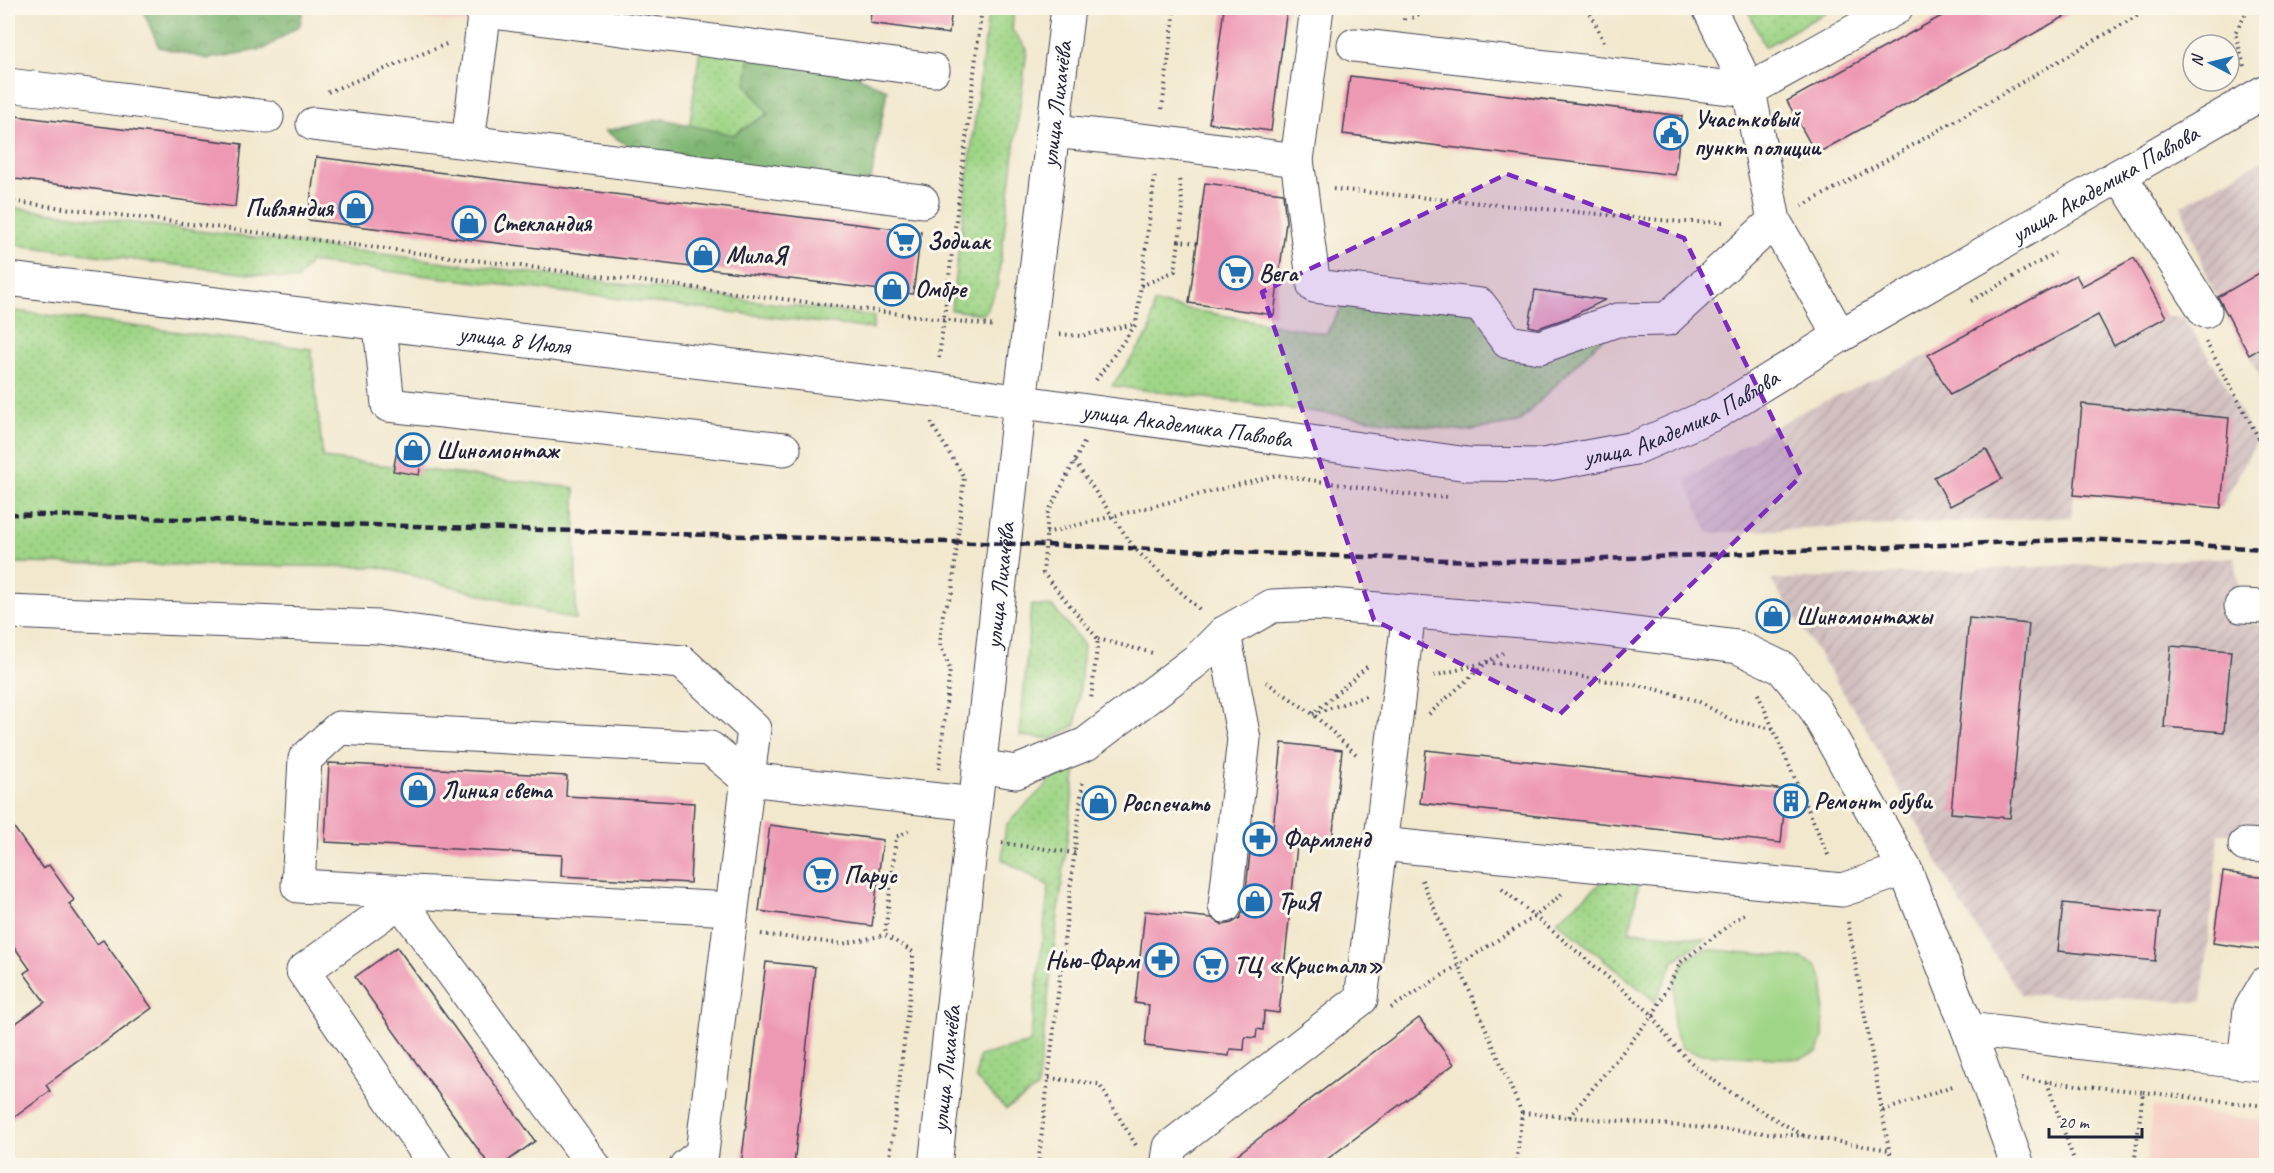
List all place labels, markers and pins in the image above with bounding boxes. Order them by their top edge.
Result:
place label: Участковый пункт полиции [1694,104,1822,162]
public building icon: Участковый пункт полиции [1653,115,1689,151]
shop icon: Пивляндия [338,190,374,226]
place label: Пивляндия [246,193,334,223]
shop icon: Стекландия [451,205,487,241]
place label: Стекландия [492,208,592,238]
supermarket icon: Зодиак [886,223,922,259]
place label: Зодиак [927,226,992,256]
shop icon: МилаЯ [685,237,721,273]
place label: МилаЯ [726,240,791,270]
supermarket icon: Вега [1218,255,1254,291]
place label: Вега [1259,258,1299,288]
shop icon: Омбре [874,271,910,307]
place label: Омбре [915,274,968,304]
shop icon: Шиномонтаж [395,432,431,468]
place label: Шиномонтаж [436,435,561,465]
shop icon: Шиномонтажы [1755,598,1791,634]
place label: Шиномонтажы [1796,601,1934,631]
shop icon: Линия света [400,772,436,808]
place label: Линия света [441,775,553,805]
building icon: Ремонт обуви [1773,783,1809,819]
shop icon: Роспечать [1081,785,1117,821]
place label: Ремонт обуви [1814,786,1934,816]
place label: Роспечать [1122,788,1211,818]
pharmacy icon: Фармленд [1242,821,1278,857]
place label: Фармленд [1283,824,1373,854]
supermarket icon: Парус [803,857,839,893]
place label: Парус [844,860,898,890]
shop icon: ТриЯ [1237,883,1273,919]
place label: ТриЯ [1278,886,1323,916]
pharmacy icon: Нью-Фарм [1144,942,1180,978]
place label: Нью-Фарм [1046,945,1141,975]
supermarket icon: ТЦ «Кристалл» [1193,947,1229,983]
place label: ТЦ «Кристалл» [1234,950,1383,980]

